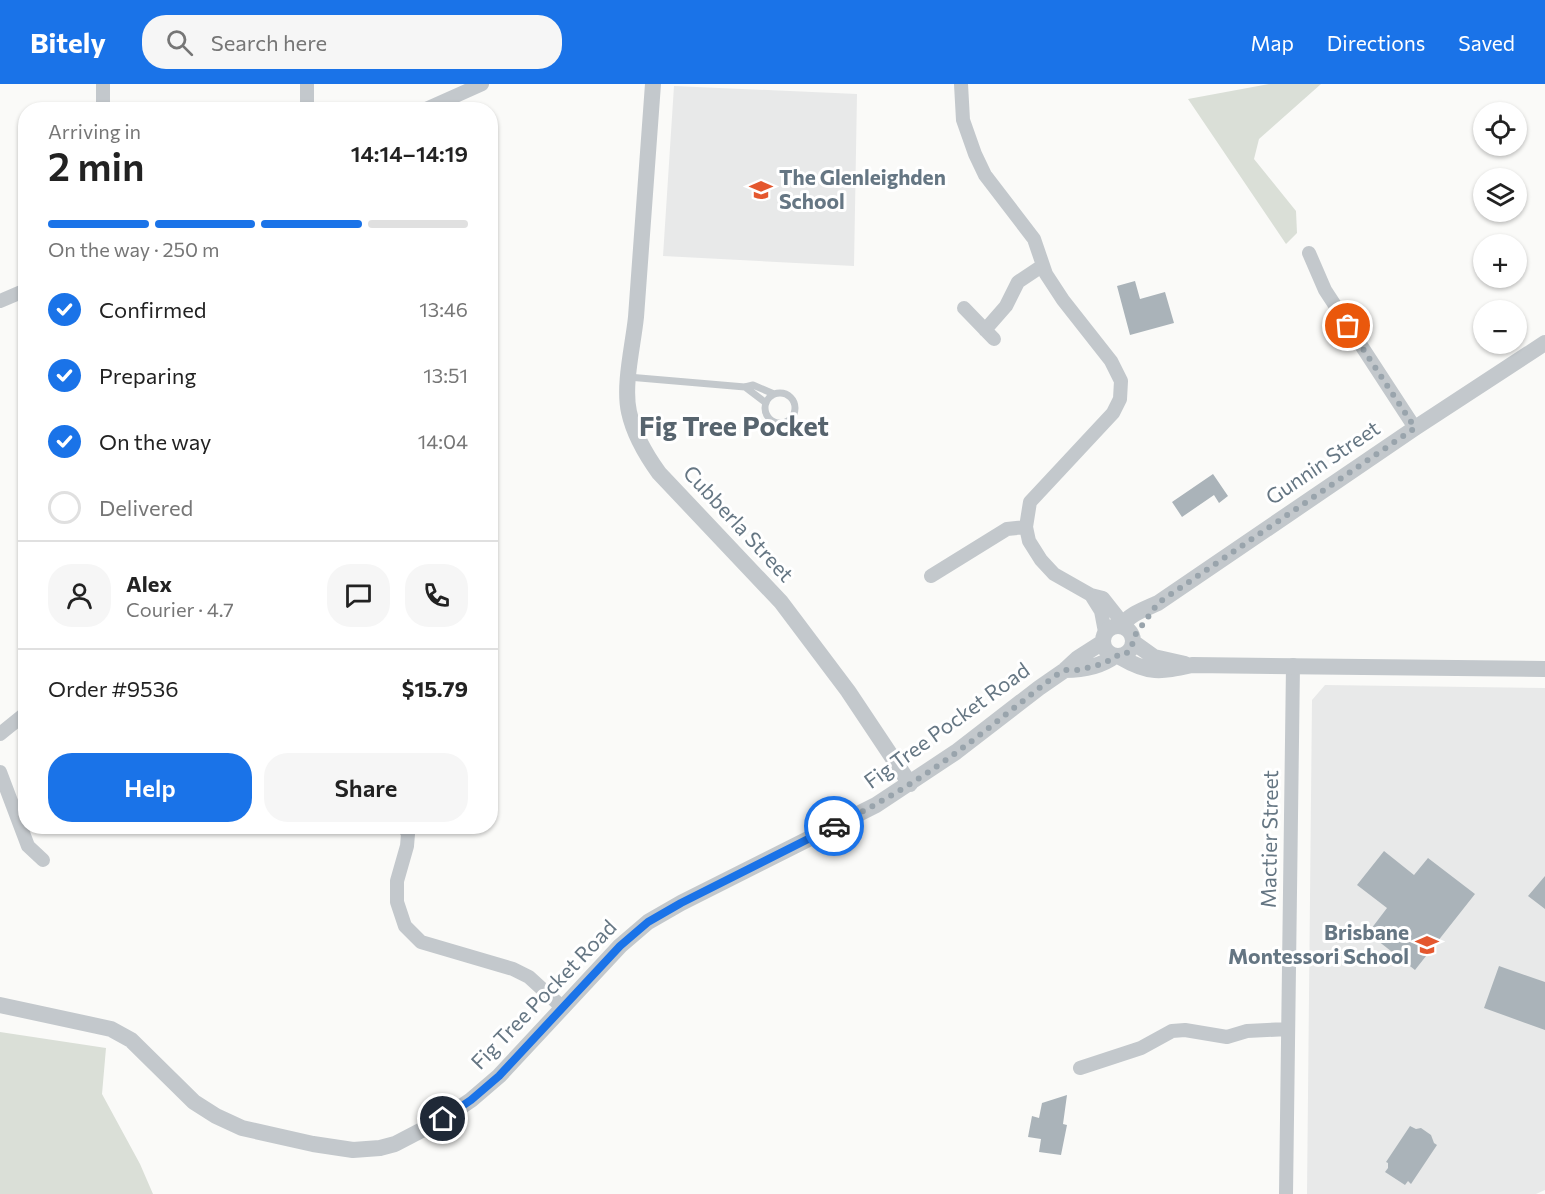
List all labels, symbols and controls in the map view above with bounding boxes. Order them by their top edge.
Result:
search box [142,15,562,69]
text: Bitely [30,25,106,59]
icon: search [163,26,196,59]
text: Search here [211,29,327,56]
text: Map [1251,30,1294,55]
text: Directions [1327,30,1425,55]
text: Saved [1458,30,1515,55]
map controls [1473,102,1527,354]
button: locate [1473,102,1527,156]
text: Arriving in [48,119,141,143]
text: 14:14–14:19 [351,140,468,167]
text: 2 min [48,141,145,189]
place label: The Glenleighden School [779,164,946,213]
button: layers [1473,168,1527,222]
school or university icon: The Glenleighden School [748,177,774,203]
button: + [1473,234,1527,288]
text: On the way · 250 m [48,237,219,261]
icon: check [48,293,81,326]
text: Confirmed [99,296,206,323]
text: 13:46 [419,297,468,321]
pin [1322,300,1373,351]
button: − [1473,300,1527,354]
icon: bag [1331,309,1364,342]
icon: check [48,359,81,392]
text: Preparing [99,362,196,389]
text: 13:51 [423,363,468,387]
district label: Fig Tree Pocket [639,409,829,442]
street label: Gunnin Street [1260,414,1384,509]
icon: check [48,425,81,458]
text: On the way [99,428,211,455]
text: 14:04 [418,429,468,453]
street label: Cubberla Street [679,460,799,586]
text: Delivered [99,494,193,521]
button: person [48,564,111,627]
button: chat [327,564,390,627]
button: phone [405,564,468,627]
text: Alex [126,570,172,597]
text: Courier · 4.7 [126,597,234,621]
street label: Fig Tree Pocket Road [859,656,1034,793]
text: Order #9536 [48,675,179,702]
text: $15.79 [402,675,468,702]
button: Help [48,753,252,822]
button: Share [264,753,468,822]
street label: Mactier Street [1255,770,1282,908]
courier [804,796,864,856]
icon: car [818,810,851,843]
street label: Fig Tree Pocket Road [465,914,621,1074]
place label: Brisbane Montessori School [1228,919,1409,968]
school or university icon: Brisbane Montessori School [1414,932,1440,958]
pin [417,1093,468,1144]
icon: home [426,1102,459,1135]

